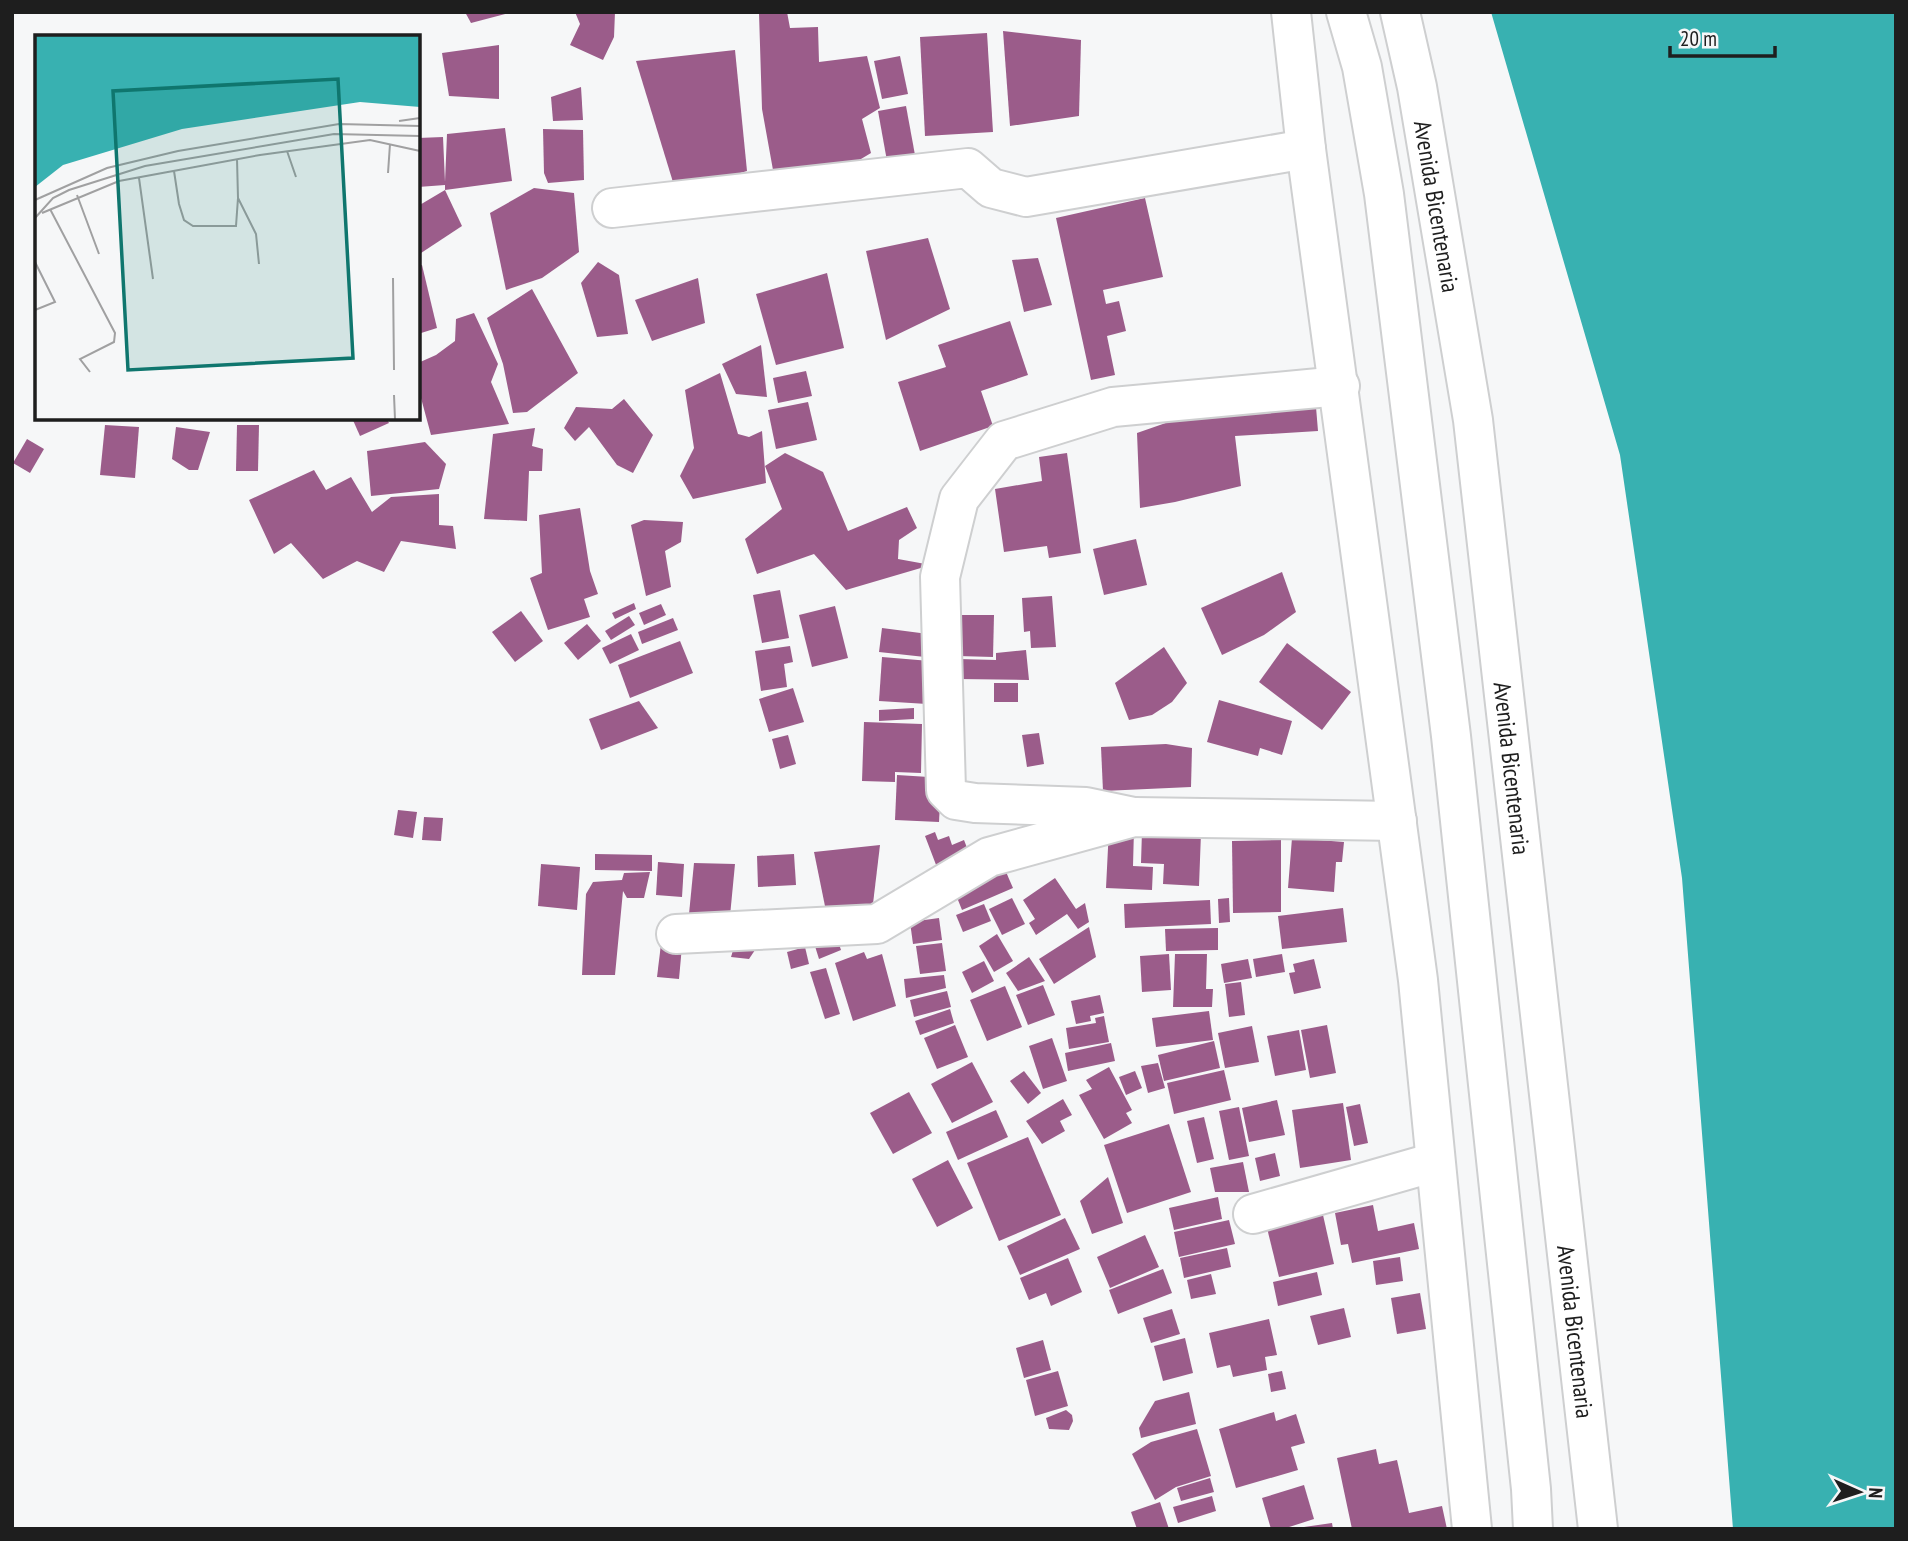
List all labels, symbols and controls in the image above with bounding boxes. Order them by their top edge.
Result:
scale bar [1670,14,1775,58]
text: 20 m [1680,25,1717,52]
inset map [35,35,420,420]
street label: Avenida Bicentenaria [1407,118,1467,295]
street label: Avenida Bicentenaria [1487,680,1537,856]
street label: Avenida Bicentenaria [1551,1244,1601,1420]
north arrow [1824,1457,1894,1527]
text: N [1864,1487,1888,1499]

